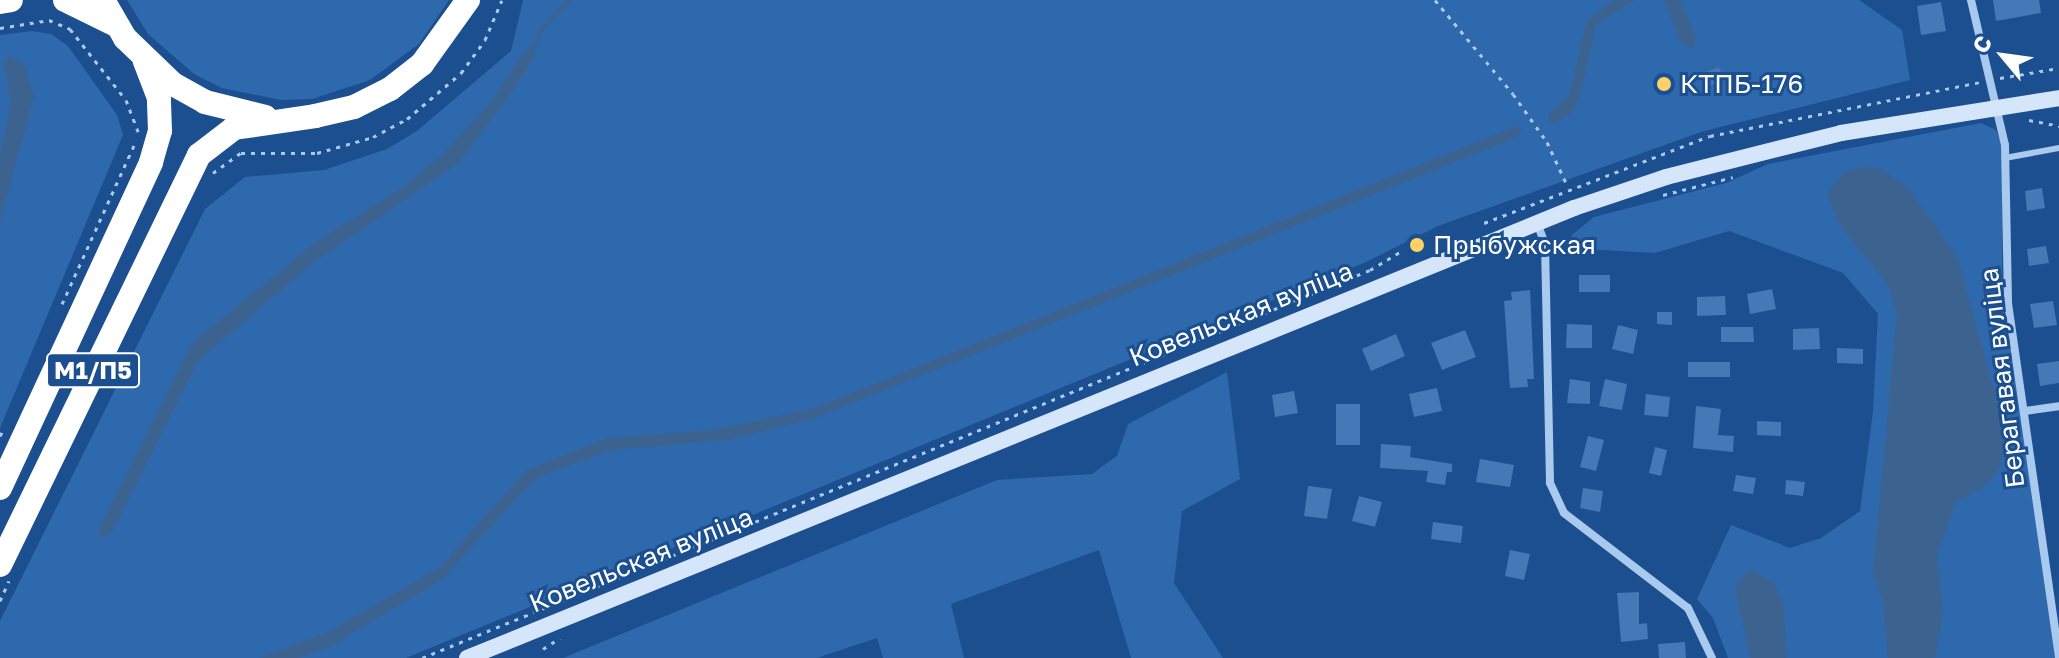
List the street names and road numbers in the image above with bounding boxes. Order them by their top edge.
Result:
street label: Ковельская вуліца [1125,255,1357,373]
street label: Берагавая вуліца [1973,266,2031,490]
road number: М1/П5 [45,350,141,390]
street label: Ковельская вуліца [525,501,757,619]

